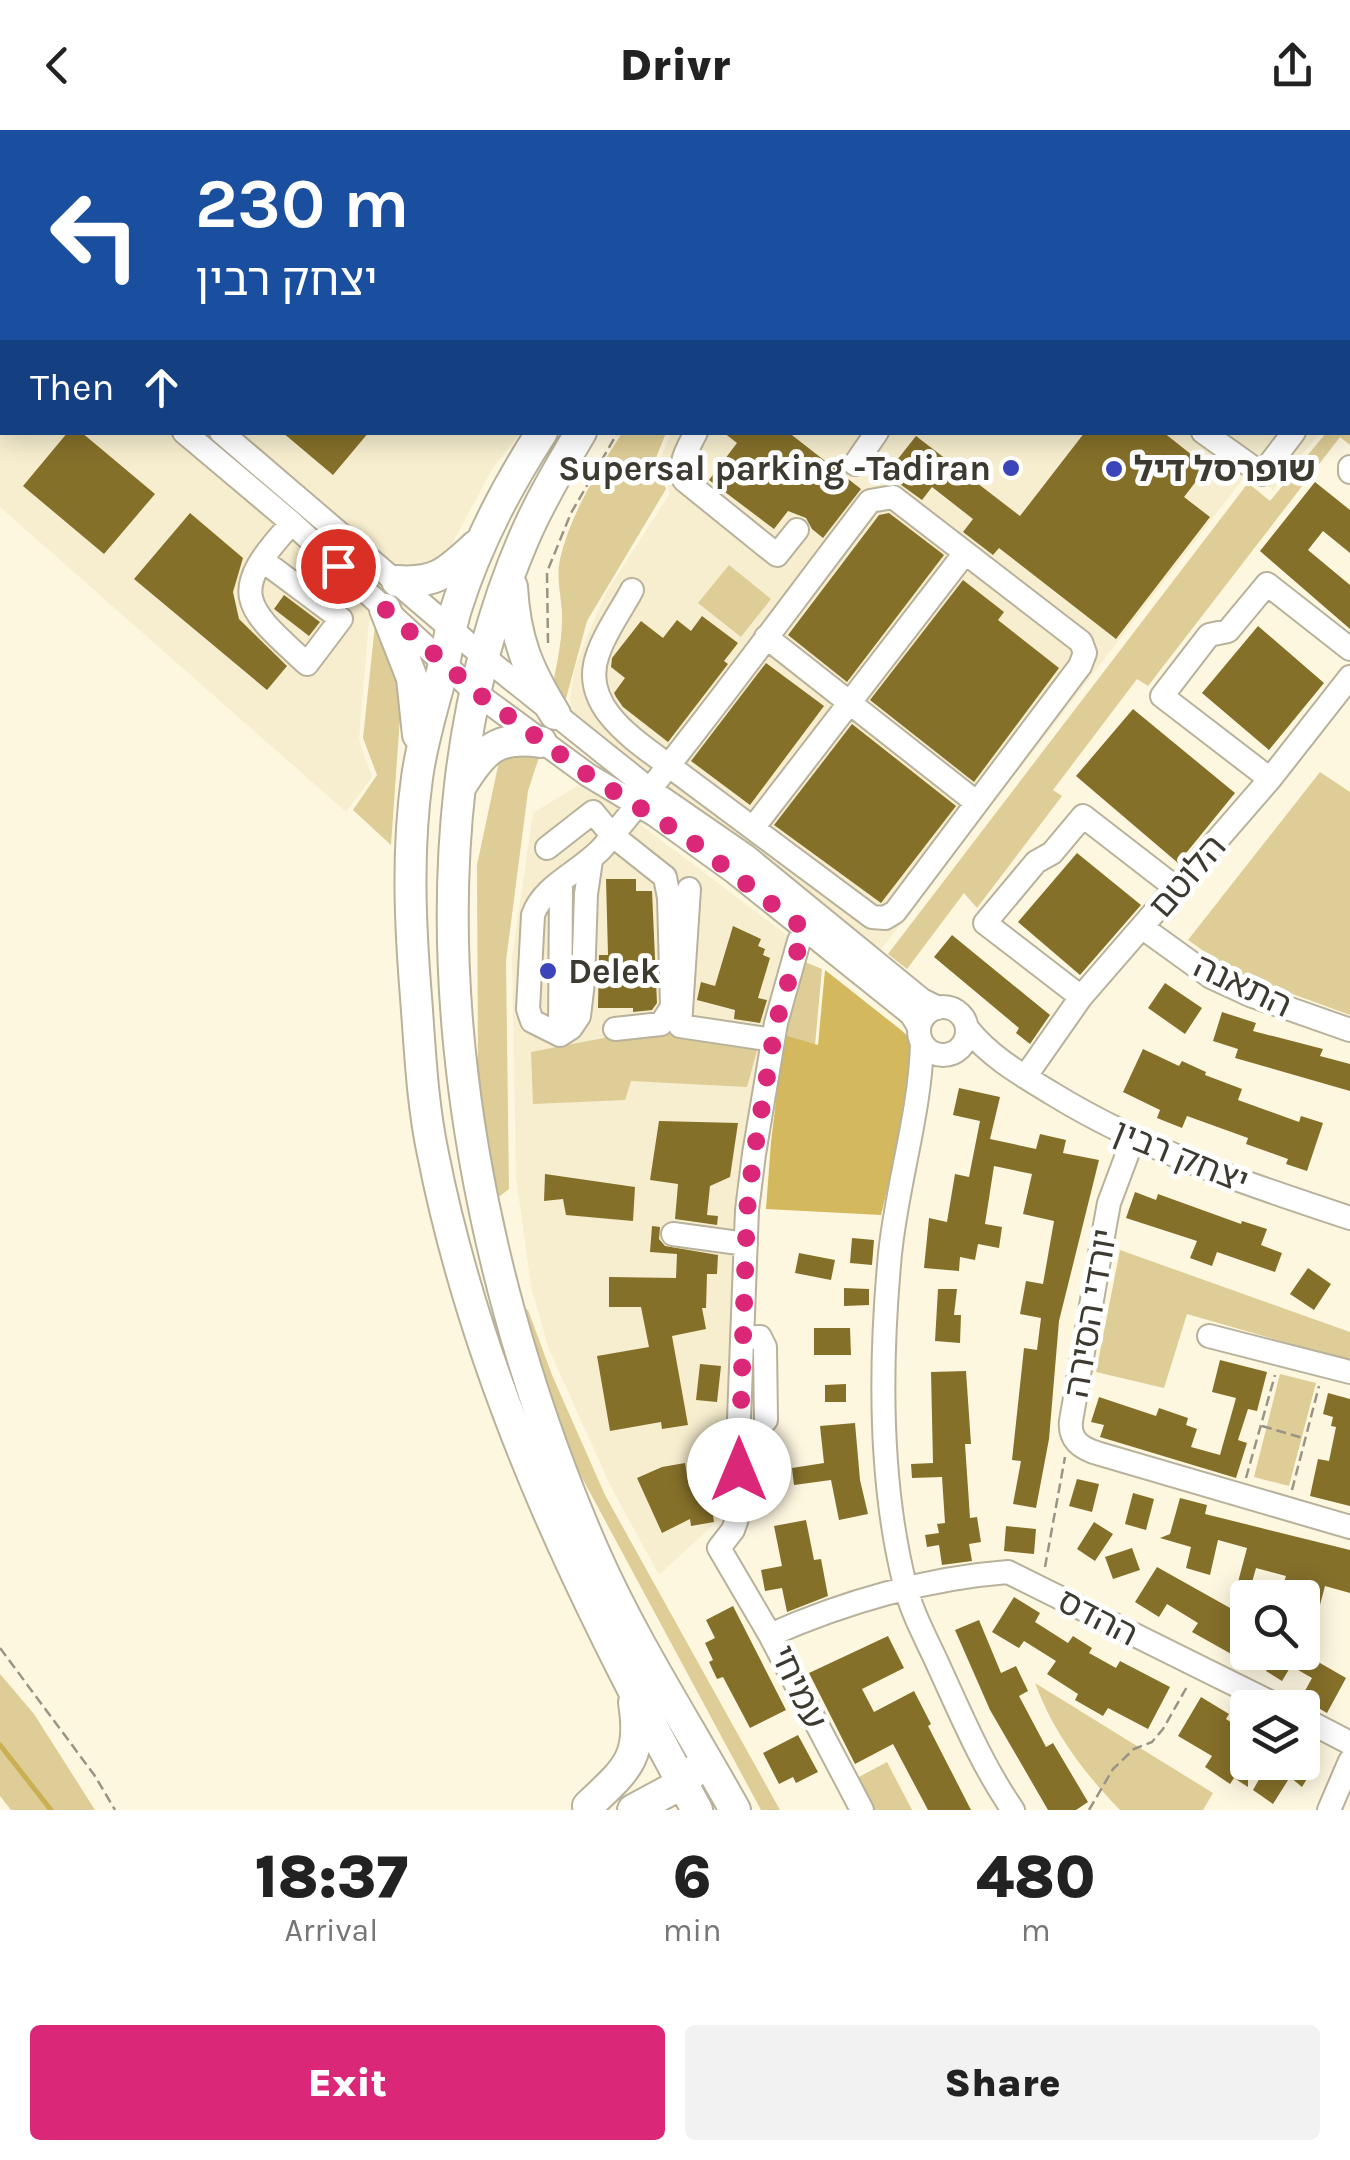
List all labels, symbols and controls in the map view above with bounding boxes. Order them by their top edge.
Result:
icon: back [30,38,85,93]
icon: share [1265,38,1320,93]
text: Drivr [620,39,730,91]
text: 230 m [195,163,409,245]
icon: left [30,170,160,300]
text: יצחק רבין [195,254,378,306]
icon: ahead [134,360,189,415]
text: Then [30,365,114,410]
place label: Supersal parking -Tadiran [558,448,991,490]
place label: שופרסל דיל [1134,449,1316,490]
marker: Supersal parking -Tadiran [1000,457,1022,479]
marker: שופרסל דיל [1103,458,1125,480]
pin [296,524,381,609]
icon: arrive [311,539,366,594]
street label: הלוטם [1140,827,1234,926]
street label: התאנה [1187,945,1298,1026]
place label: Delek [568,951,661,992]
marker: Delek [537,960,559,982]
street label: יצחק רבין [1107,1111,1254,1202]
street label: יורדי הסירה [1055,1225,1126,1401]
position arrow [687,1418,791,1522]
street label: ההדס [1051,1580,1145,1655]
map controls [1230,1580,1320,1780]
button: search [1230,1580,1320,1670]
street label: עמיחי [761,1639,836,1735]
button: layers [1230,1690,1320,1780]
text: 18:37 [255,1842,408,1912]
text: 6 [673,1842,711,1912]
text: 480 [976,1842,1095,1912]
text: Arrival [284,1912,378,1949]
text: min [663,1912,721,1949]
text: m [1021,1912,1051,1949]
button: Exit [30,2025,665,2140]
button: Share [685,2025,1320,2140]

